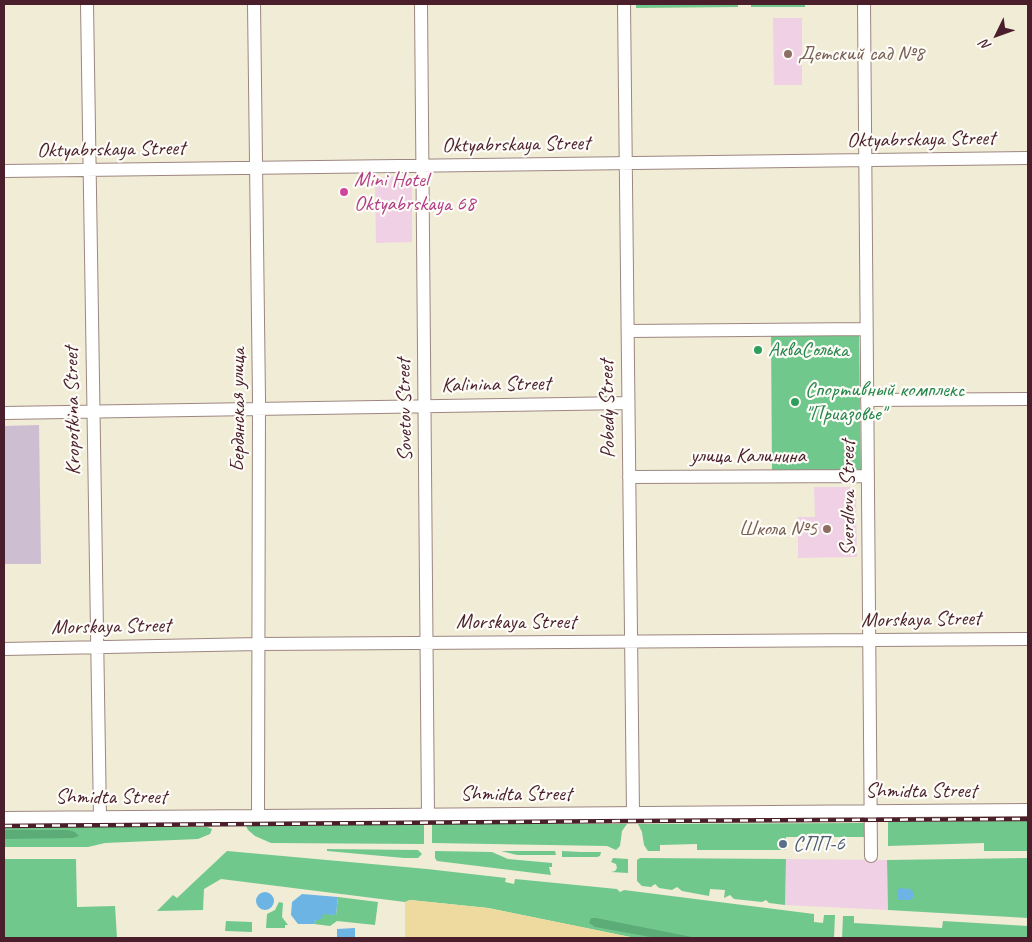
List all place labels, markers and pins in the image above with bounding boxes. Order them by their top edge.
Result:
place label: Детский сад №8 [798,41,924,67]
marker: Детский сад №8 [782,48,794,60]
place label: Mini Hotel Oktyabrskaya 68 [354,167,475,217]
marker: Mini Hotel Oktyabrskaya 68 [338,186,350,198]
place label: АкваСолька [768,337,848,363]
marker: АкваСолька [752,344,764,356]
place label: Спортивный комплекс "Приазовье" [805,377,964,427]
marker: Спортивный комплекс "Приазовье" [789,396,801,408]
place label: Школа №5 [739,516,817,542]
marker: Школа №5 [821,523,833,535]
place label: СПП-6 [793,831,845,857]
marker: СПП-6 [777,838,789,850]

